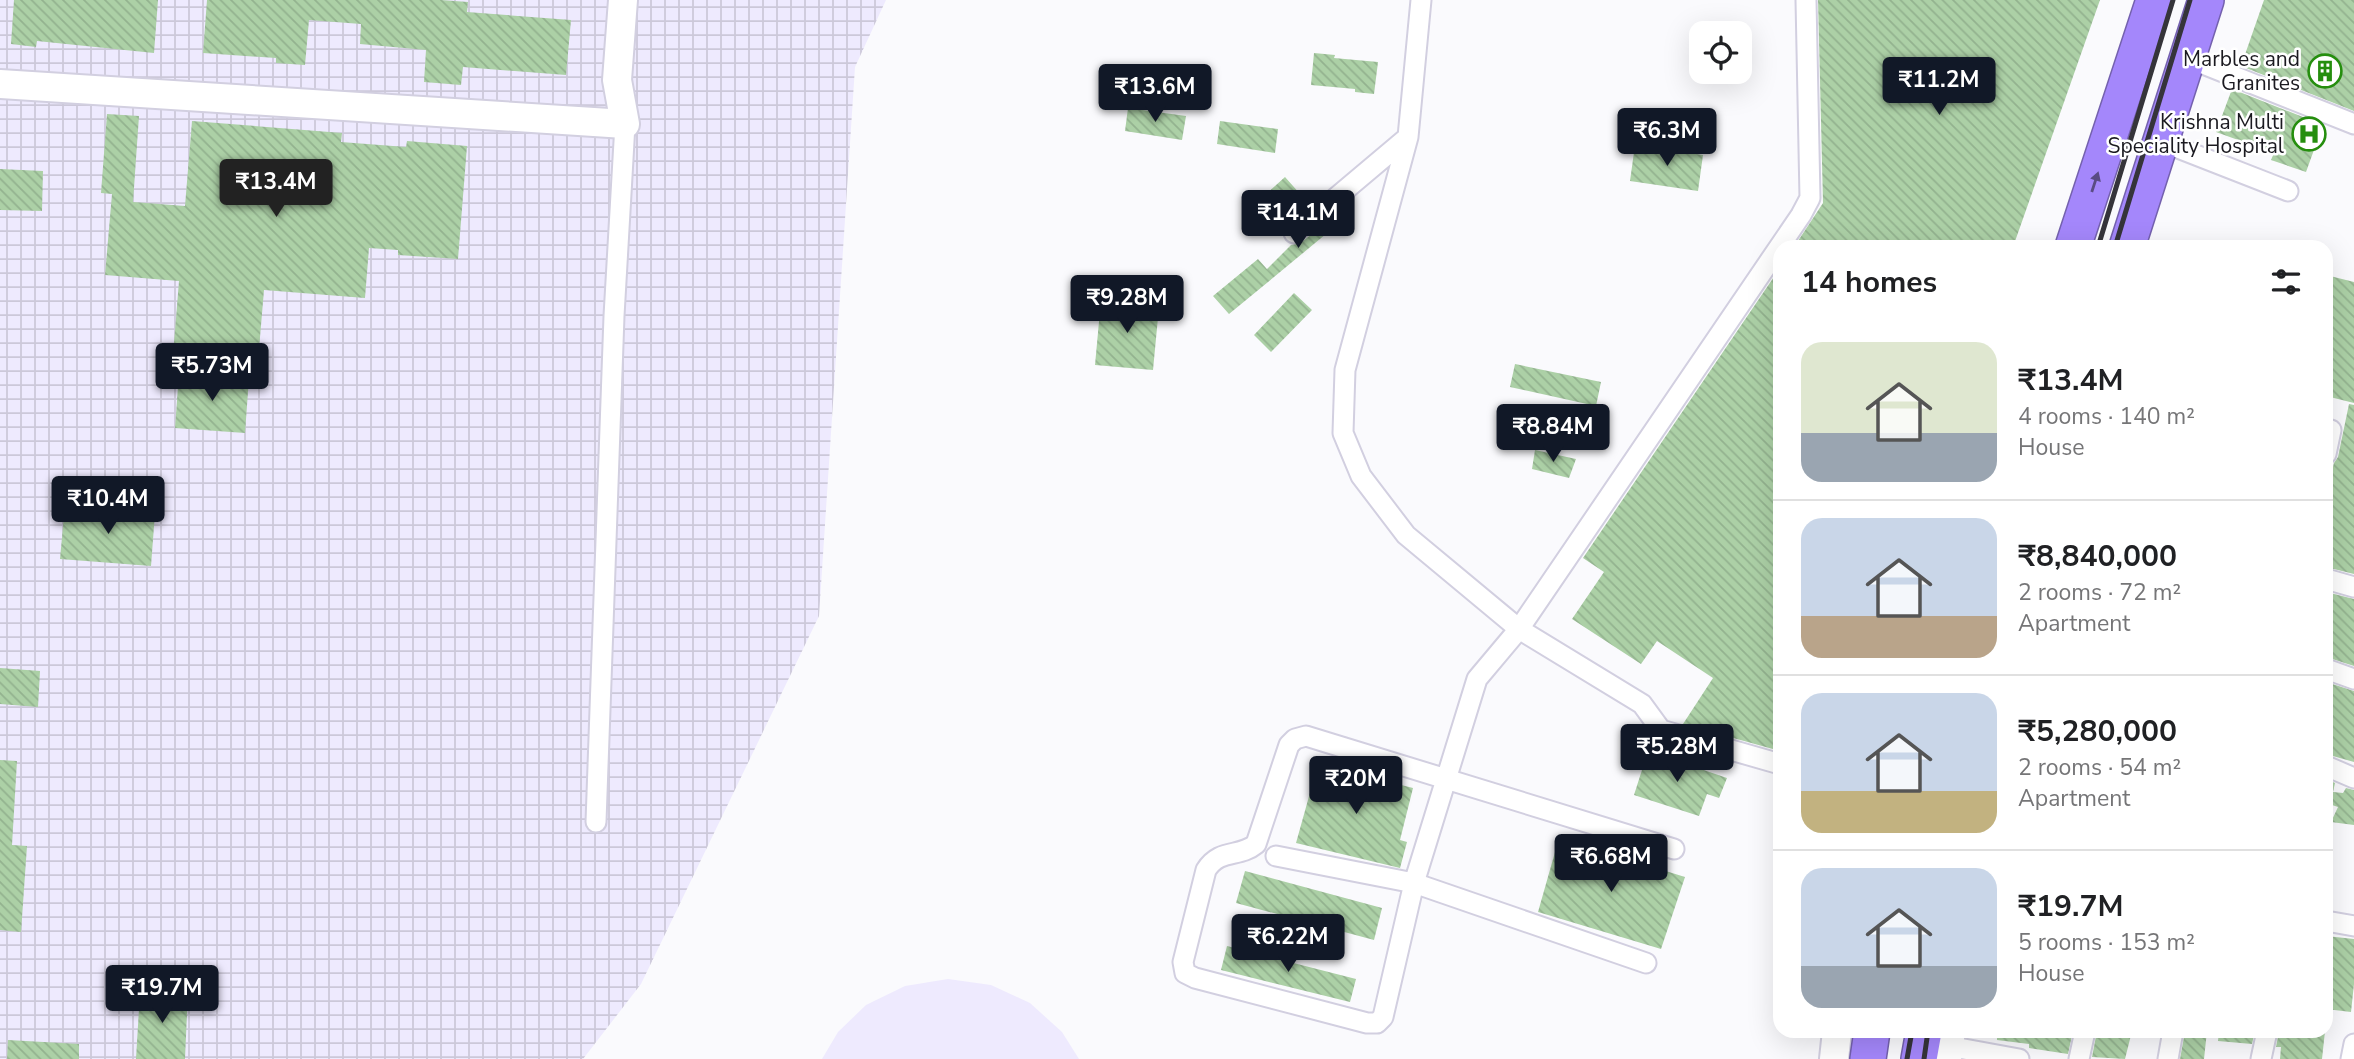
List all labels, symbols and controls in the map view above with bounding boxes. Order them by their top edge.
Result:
map controls [1689,21,1752,84]
button: locate [1689,21,1752,84]
place label: Marbles and Granites [2183,45,2300,97]
building icon: Marbles and Granites [2306,52,2344,90]
pin: ₹11.2M [1882,58,1996,117]
pin: ₹13.6M [1098,64,1212,124]
text: ₹11.2M [1899,64,1979,95]
text: ₹13.6M [1115,71,1195,102]
pin: ₹6.3M [1618,108,1716,168]
place label: Krishna Multi Speciality Hospital [2108,108,2285,160]
text: ₹6.3M [1633,115,1701,146]
hospital icon: Krishna Multi Speciality Hospital [2290,115,2328,153]
pin: ₹13.4M [219,160,333,219]
text: ₹13.4M [236,166,316,197]
one-way arrow [2090,171,2101,192]
pin: ₹14.1M [1241,190,1355,250]
text: ₹14.1M [1258,197,1338,228]
text: 14 homes [1801,262,1937,303]
icon: filters [2267,263,2305,301]
pin: ₹9.28M [1070,276,1184,335]
text: ₹9.28M [1087,282,1167,313]
pin: ₹5.73M [155,344,269,403]
text: ₹5.73M [172,350,252,381]
text: ₹13.4M [2018,360,2123,401]
icon: home [1857,370,1941,454]
text: 4 rooms · 140 m² [2018,401,2195,432]
pin: ₹8.84M [1496,405,1610,464]
text: ₹8.84M [1513,411,1593,442]
text: House [2018,432,2085,463]
pin: ₹10.4M [51,476,165,536]
text: ₹10.4M [68,483,148,514]
text: ₹8,840,000 [2018,536,2177,577]
icon: home [1857,546,1941,630]
text: 2 rooms · 72 m² [2018,577,2181,608]
text: Apartment [2018,608,2130,639]
text: ₹5,280,000 [2018,711,2177,752]
icon: home [1857,721,1941,805]
pin: ₹5.28M [1620,724,1734,784]
text: ₹5.28M [1637,731,1717,762]
text: 2 rooms · 54 m² [2018,752,2181,783]
pin: ₹20M [1315,756,1397,816]
text: ₹20M [1325,763,1387,794]
text: Apartment [2018,783,2130,814]
pin: ₹6.68M [1554,834,1668,894]
text: ₹6.68M [1571,841,1651,872]
text: ₹19.7M [2018,886,2123,927]
icon: home [1857,896,1941,980]
pin: ₹6.22M [1231,914,1345,974]
text: ₹6.22M [1248,921,1328,952]
text: 5 rooms · 153 m² [2018,927,2195,958]
text: House [2018,958,2085,989]
pin: ₹19.7M [105,965,219,1025]
text: ₹19.7M [122,972,202,1003]

